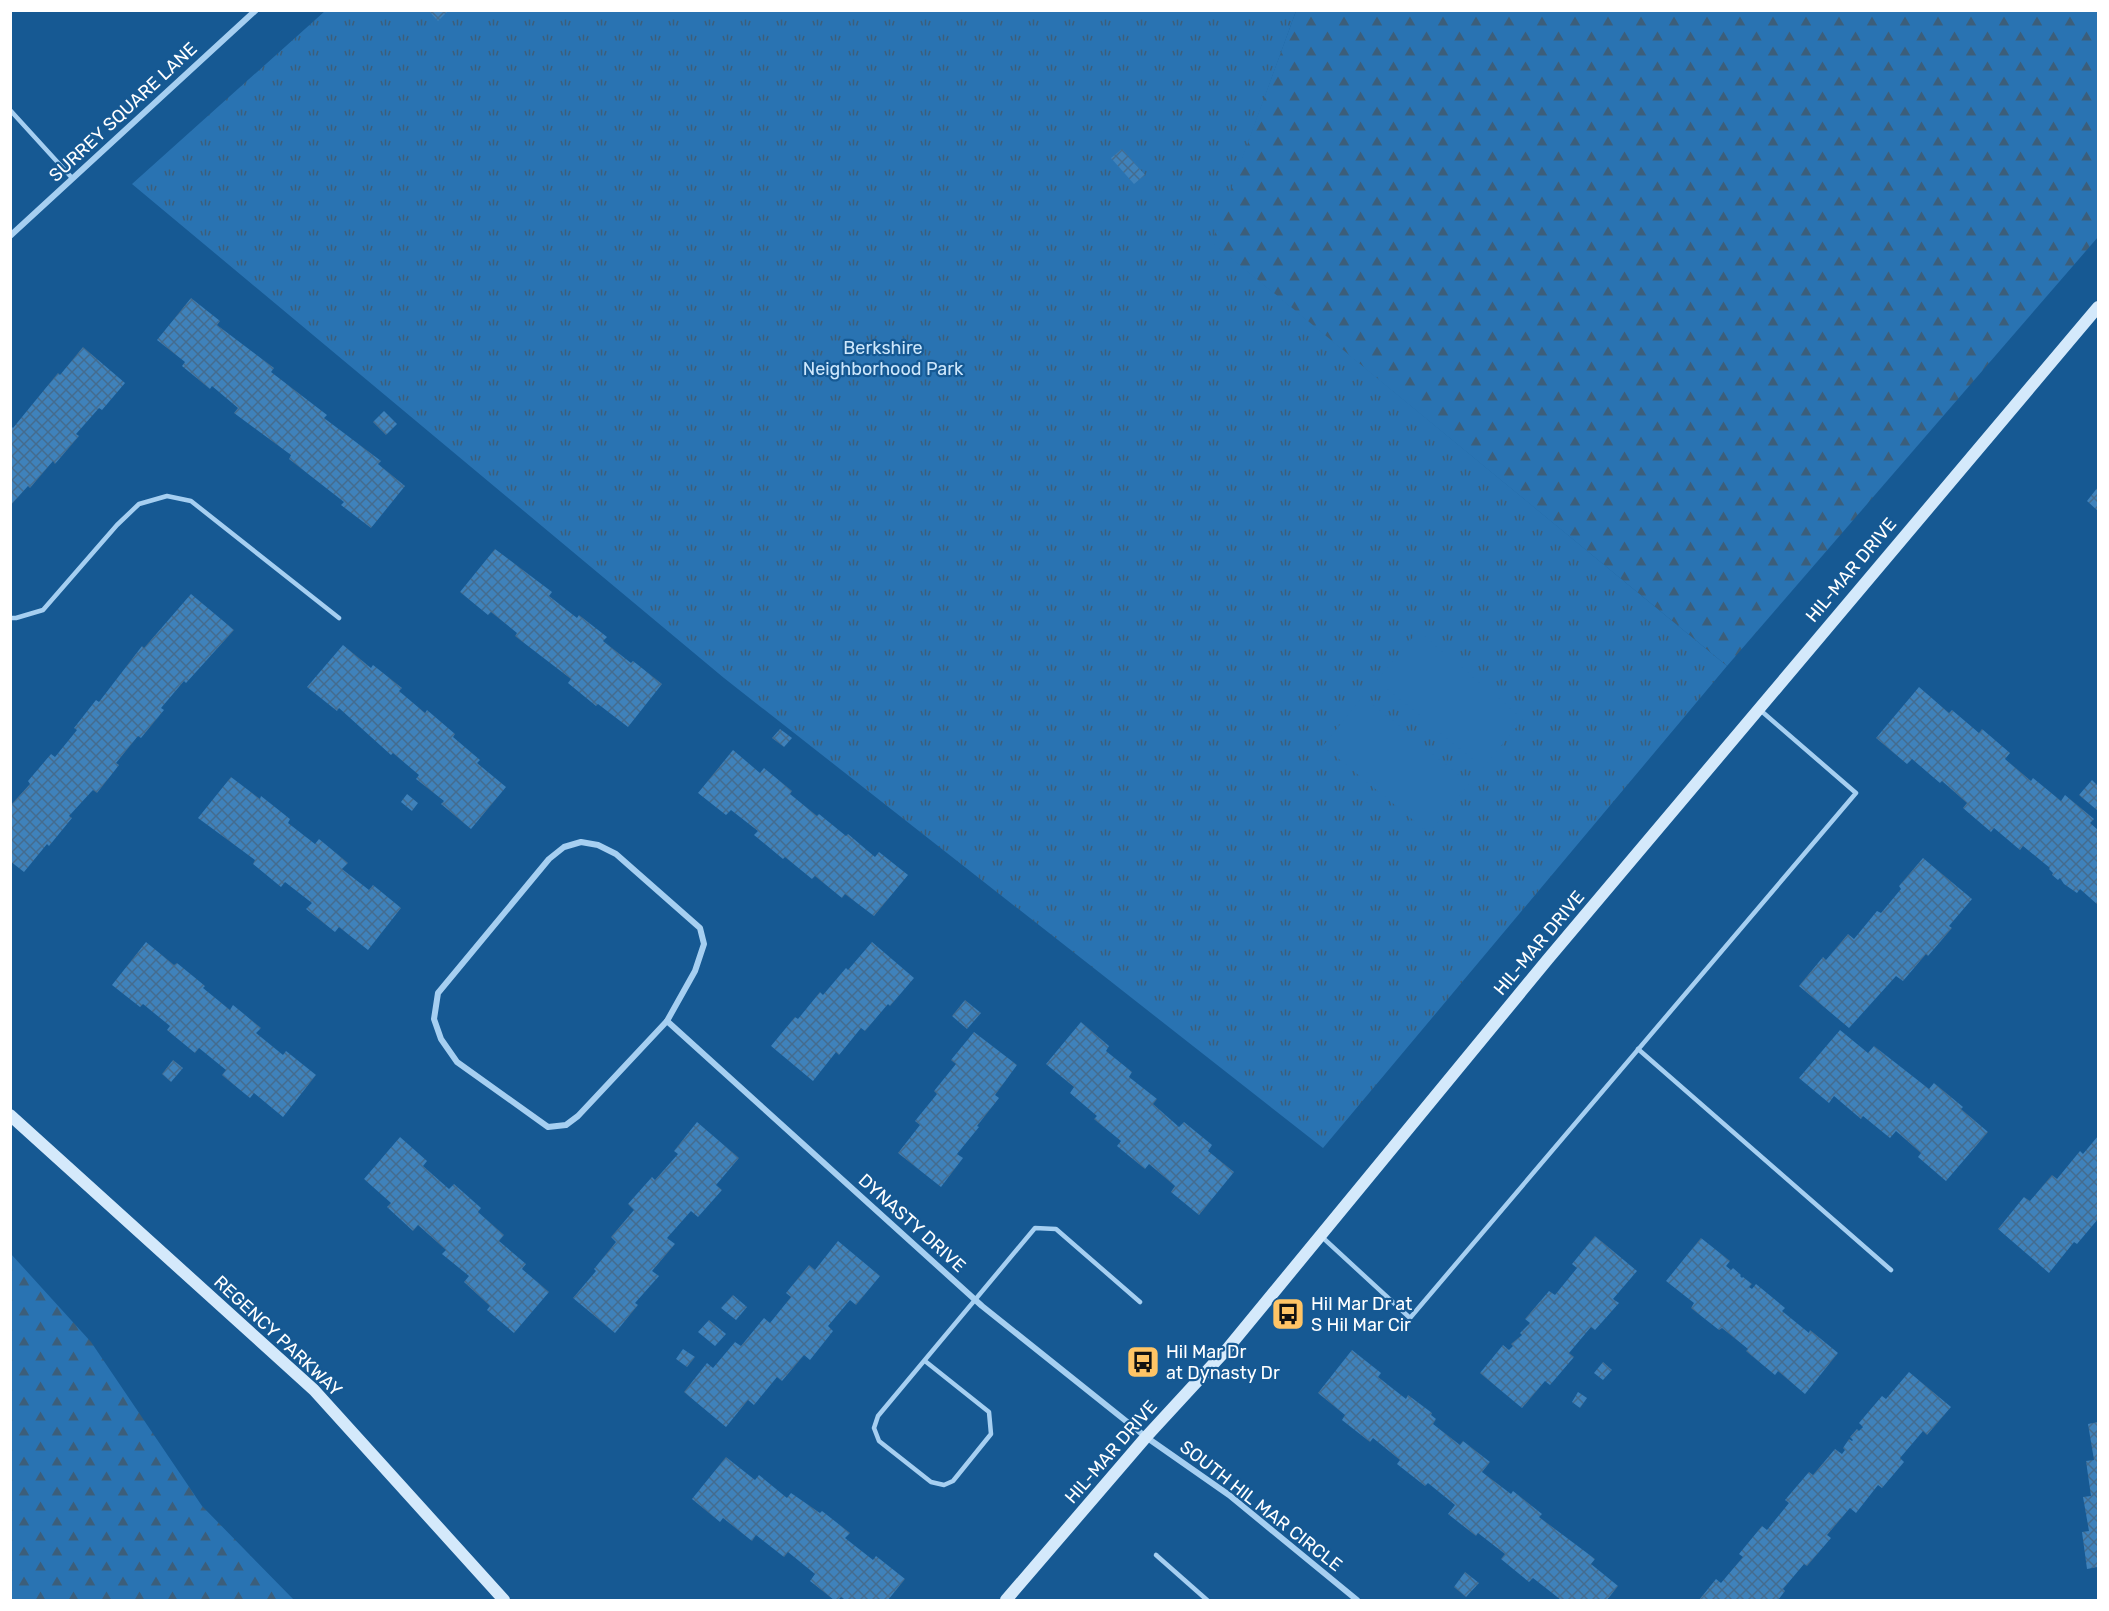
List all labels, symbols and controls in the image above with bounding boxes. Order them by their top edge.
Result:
street label: SURREY SQUARE LANE [44,38,202,186]
park label: Berkshire Neighborhood Park [803,337,964,380]
street label: HIL-MAR DRIVE [1801,513,1901,627]
street label: HIL-MAR DRIVE [1489,886,1589,1000]
street label: DYNASTY DRIVE [854,1169,970,1277]
street label: REGENCY PARKWAY [209,1271,347,1401]
place label: Hil Mar Dr at S Hil Mar Cir [1311,1293,1412,1336]
bus stop icon: Hil Mar Dr at S Hil Mar Cir [1270,1296,1306,1332]
place label: Hil Mar Dr at Dynasty Dr [1166,1341,1280,1384]
bus stop icon: Hil Mar Dr at Dynasty Dr [1125,1344,1161,1380]
street label: HIL-MAR DRIVE [1060,1396,1162,1508]
street label: SOUTH HIL MAR CIRCLE [1176,1436,1346,1576]

